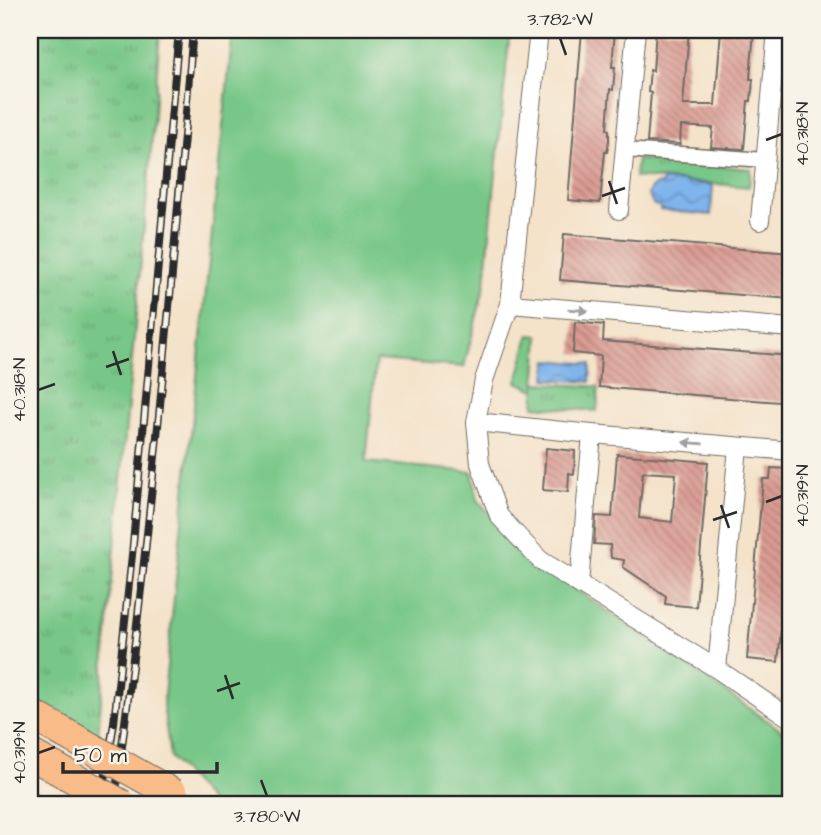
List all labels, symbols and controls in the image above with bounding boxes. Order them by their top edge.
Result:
text: 3.782°W [527,7,593,32]
text: 40.318°N [790,102,815,166]
one-way arrow [567,305,589,316]
text: 40.318°N [7,358,32,422]
one-way arrow [681,437,703,448]
text: 40.319°N [790,464,815,528]
text: 40.319°N [7,721,32,785]
scale bar [63,730,217,774]
text: 50 m [74,741,128,770]
text: 3.780°W [234,804,300,829]

